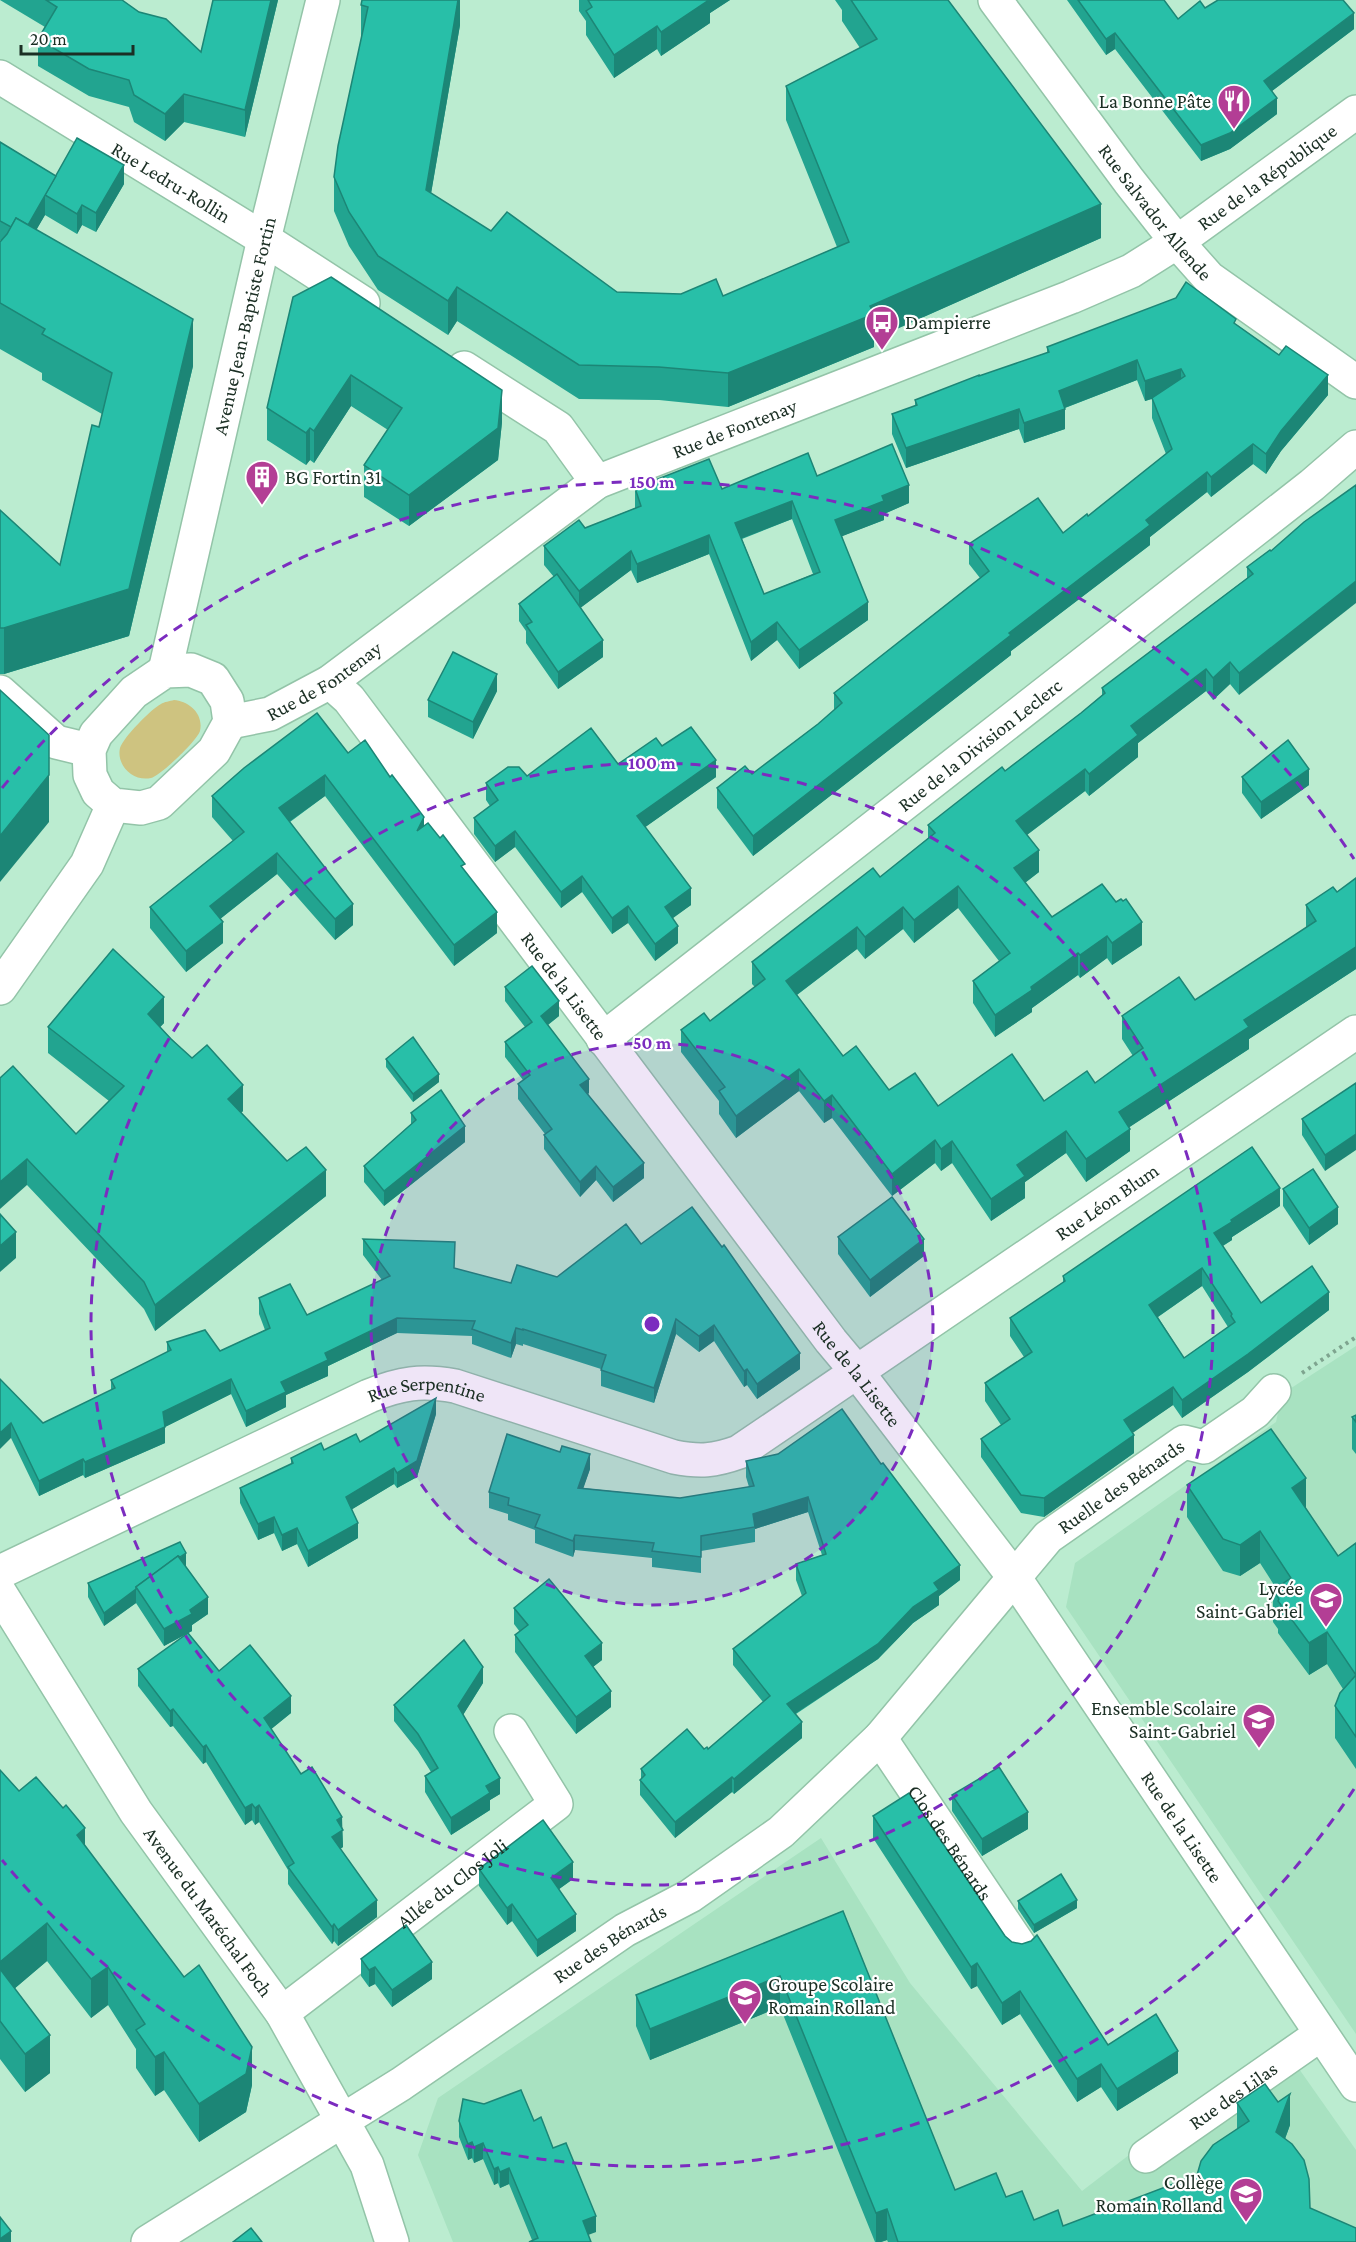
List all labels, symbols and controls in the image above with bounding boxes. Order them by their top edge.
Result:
scale bar [21,18,134,56]
text: 20 m [30,29,67,49]
restaurant icon: La Bonne Pâte [1216,83,1252,130]
place label: La Bonne Pâte [1099,90,1211,112]
street label: Rue de la République [1193,119,1341,235]
street label: Rue Ledru-Rollin [108,137,235,227]
street label: Rue Salvador Allende [1094,140,1217,285]
street label: Avenue Jean-Baptiste Fortin [208,214,280,437]
bus stop icon: Dampierre [864,304,900,351]
place label: Dampierre [905,311,991,334]
street label: Rue de Fontenay [669,394,801,463]
building icon: BG Fortin 31 [244,459,280,506]
place label: BG Fortin 31 [285,466,381,488]
text: 150 m [629,472,675,492]
street label: Rue de Fontenay [263,636,387,725]
street label: Rue de la Division Leclerc [893,673,1067,816]
text: 100 m [628,753,676,773]
street label: Rue de la Lisette [517,927,612,1044]
text: 50 m [633,1033,672,1053]
street label: Rue Léon Blum [1051,1159,1162,1245]
centre of rings [642,1314,662,1334]
street label: Rue de la Lisette [808,1316,906,1431]
street label: Rue Serpentine [364,1372,489,1407]
street label: Ruelle des Bénards [1053,1434,1188,1538]
place label: Lycée Saint-Gabriel [1196,1577,1303,1622]
school or university icon: Lycée Saint-Gabriel [1308,1581,1344,1628]
place label: Ensemble Scolaire Saint-Gabriel [1091,1697,1236,1742]
school or university icon: Ensemble Scolaire Saint-Gabriel [1241,1702,1277,1749]
street label: Rue de la Lisette [1137,1767,1227,1887]
street label: Clos des Bénards [904,1781,997,1905]
street label: Avenue du Maréchal Foch [139,1823,278,2001]
street label: Allée du Clos Joli [393,1834,512,1932]
street label: Rue des Bénards [549,1899,670,1987]
place label: Groupe Scolaire Romain Rolland [768,1973,896,2018]
school or university icon: Groupe Scolaire Romain Rolland [727,1978,763,2025]
street label: Rue des Lilas [1185,2057,1281,2134]
place label: Collège Romain Rolland [1095,2171,1223,2216]
school or university icon: Collège Romain Rolland [1228,2176,1264,2223]

